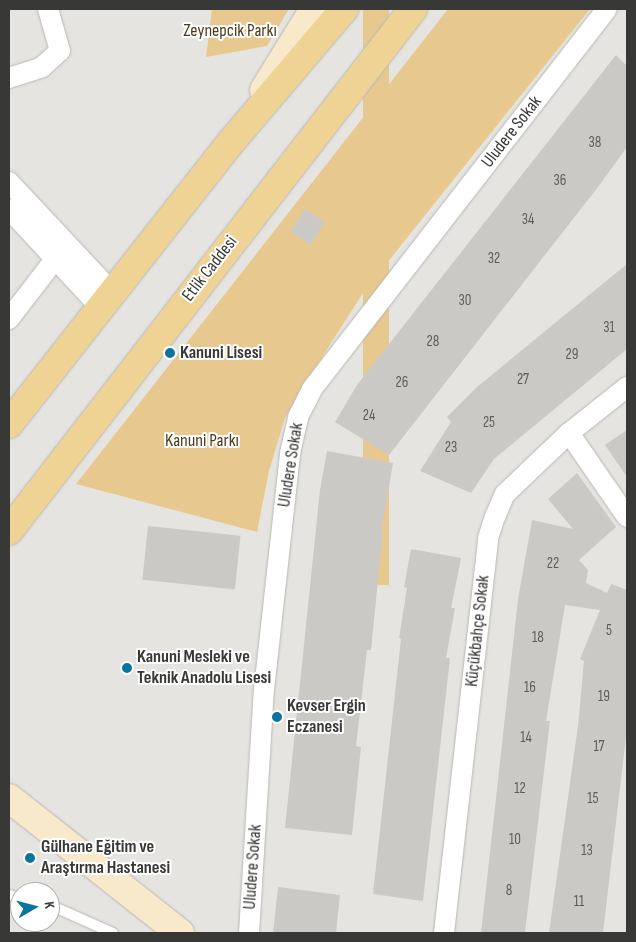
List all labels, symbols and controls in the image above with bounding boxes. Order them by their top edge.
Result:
park label: Zeynepcik Parkı [183,20,277,42]
street label: Uludere Sokak [477,92,547,172]
house number: 38 [589,134,601,152]
house number: 36 [554,172,566,190]
house number: 34 [522,211,534,229]
street label: Etlik Caddesi [178,232,242,306]
house number: 32 [488,250,500,268]
house number: 30 [459,292,471,310]
house number: 31 [603,319,615,337]
house number: 28 [427,333,439,351]
place label: Kanuni Lisesi [180,342,262,364]
house number: 29 [566,346,578,364]
marker: Kanuni Lisesi [164,347,176,359]
house number: 27 [517,371,529,389]
house number: 26 [396,374,408,392]
house number: 24 [363,407,375,425]
house number: 25 [483,414,495,432]
street label: Uludere Sokak [274,421,308,509]
park label: Kanuni Parkı [165,430,239,452]
house number: 23 [445,439,457,457]
house number: 22 [547,555,559,573]
street label: Küçükbahçe Sokak [461,574,495,688]
house number: 5 [606,622,612,640]
house number: 18 [532,629,544,647]
place label: Kanuni Mesleki ve Teknik Anadolu Lisesi [137,647,271,690]
marker: Kanuni Mesleki ve Teknik Anadolu Lisesi [121,662,133,674]
house number: 16 [524,679,536,697]
house number: 19 [598,688,610,706]
place label: Kevser Ergin Eczanesi [287,696,366,739]
marker: Kevser Ergin Eczanesi [271,711,283,723]
house number: 14 [520,729,532,747]
house number: 17 [593,738,605,756]
house number: 12 [514,780,526,798]
house number: 15 [587,790,599,808]
street label: Uludere Sokak [239,824,267,910]
house number: 10 [509,831,521,849]
place label: Gülhane Eğitim ve Araştırma Hastanesi [41,837,170,880]
house number: 13 [581,842,593,860]
marker: Gülhane Eğitim ve Araştırma Hastanesi [23,851,37,865]
north arrow [10,882,60,932]
house number: 8 [506,882,512,900]
house number: 11 [574,893,584,911]
text: K [40,900,58,910]

